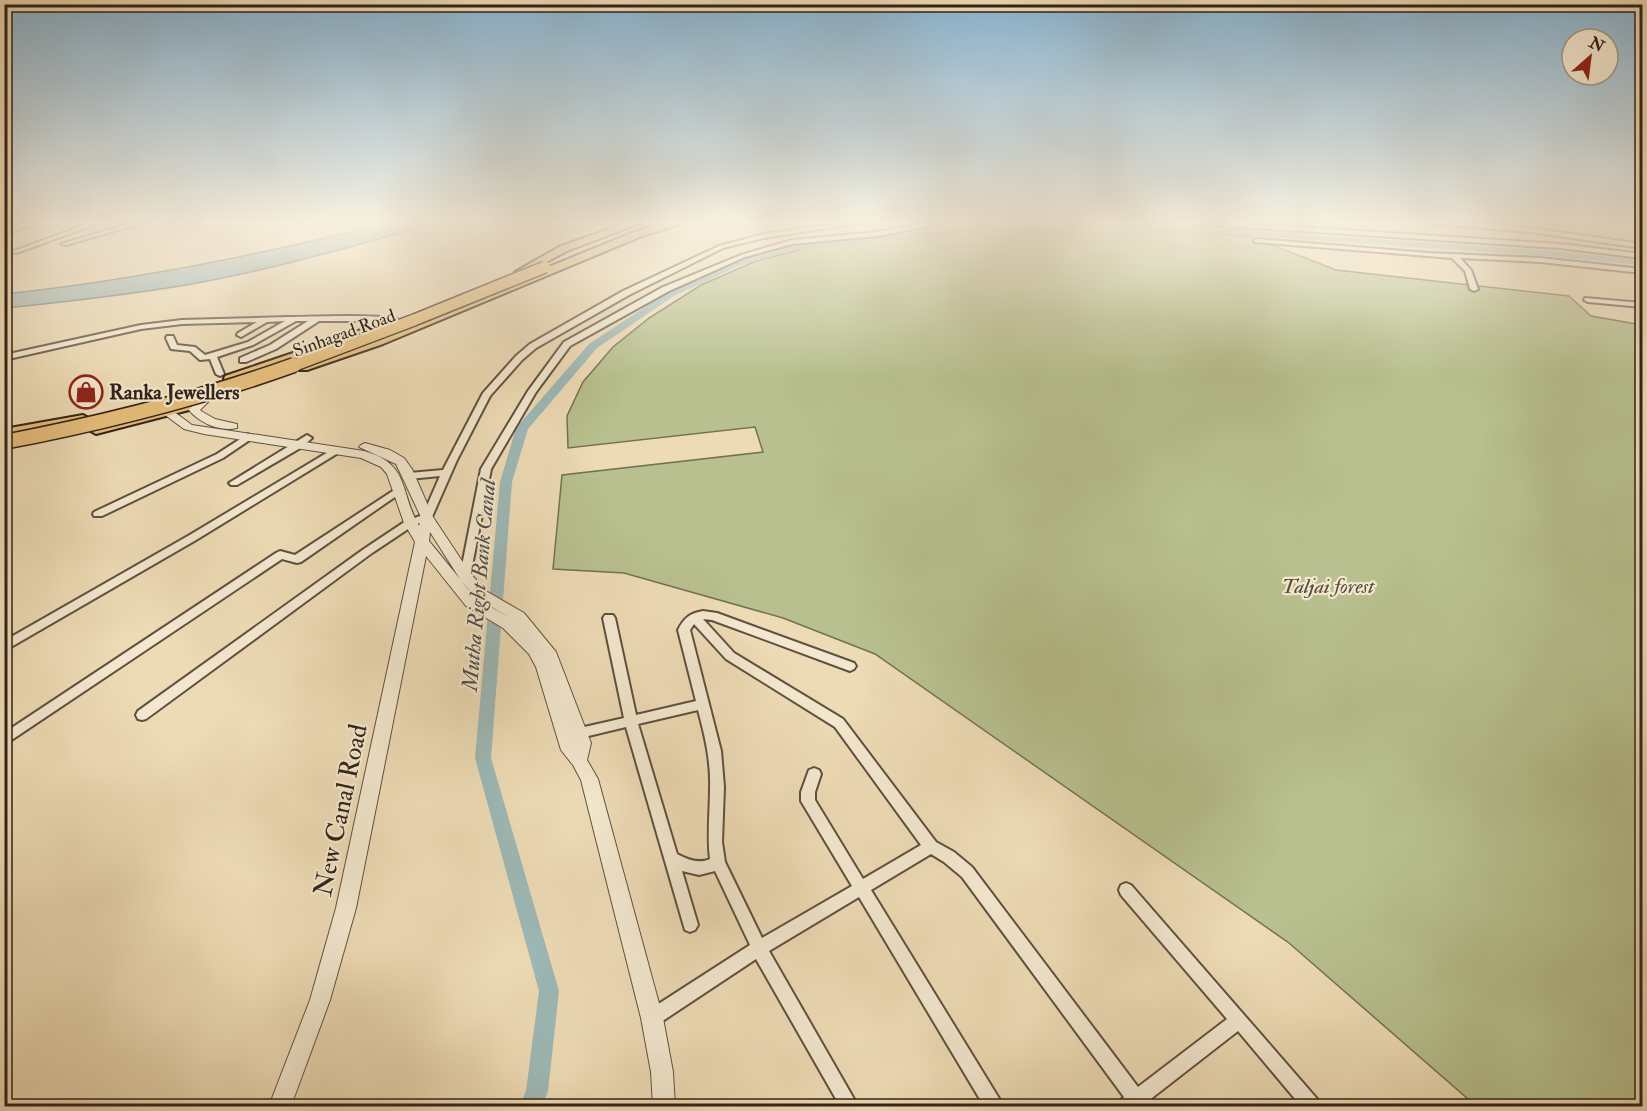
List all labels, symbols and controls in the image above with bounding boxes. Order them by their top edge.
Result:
north arrow [1560,27,1620,87]
text: N [1585,32,1608,57]
street label: Sinhagad Road [290,304,399,363]
shop icon: Ranka Jewellers [68,374,104,410]
place label: Ranka Jewellers [109,379,239,406]
water label: Mutha Right Bank Canal [456,476,502,694]
park label: Taljai forest [1282,573,1375,600]
street label: New Canal Road [307,721,375,899]

